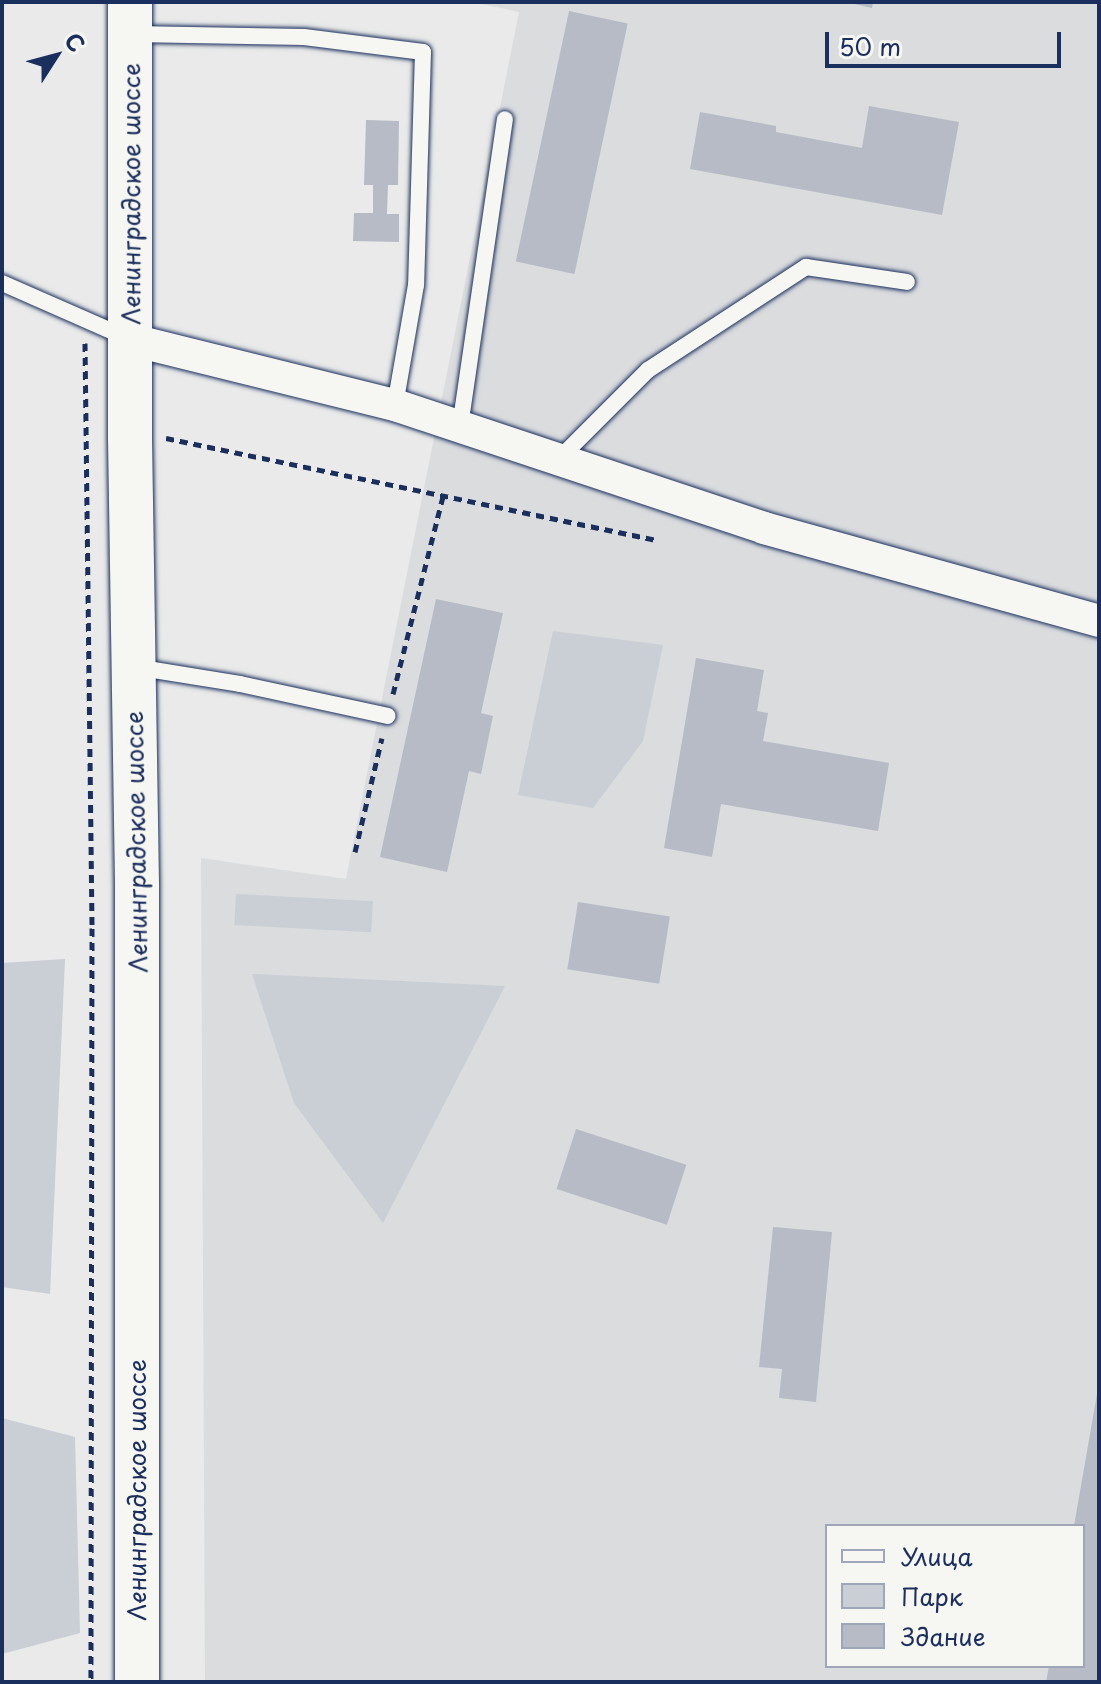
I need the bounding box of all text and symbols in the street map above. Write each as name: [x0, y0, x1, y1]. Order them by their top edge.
north arrow: [16, 16, 96, 96]
scale bar: [829, 16, 1065, 66]
text: С: [58, 25, 94, 58]
text: 50 m: [839, 28, 901, 64]
street label: Ленинградское шоссе: [117, 63, 145, 325]
street label: Ленинградское шоссе: [119, 711, 153, 973]
street label: Ленинградское шоссе: [123, 1359, 151, 1621]
legend: [825, 1524, 1085, 1668]
text: Улица: [901, 1538, 973, 1574]
text: Парк: [901, 1578, 963, 1614]
text: Здание: [901, 1618, 986, 1654]

